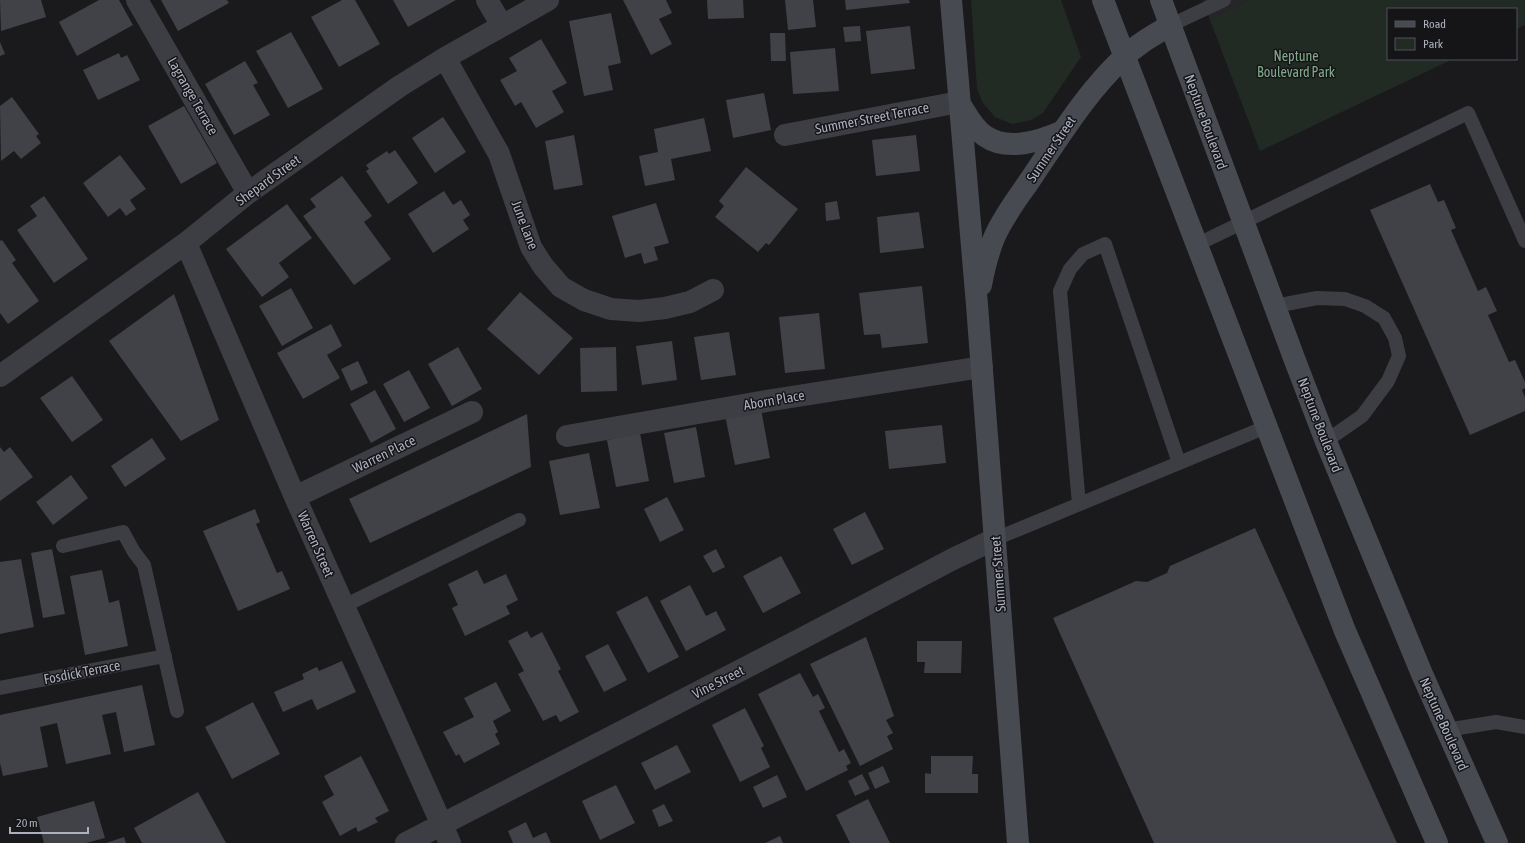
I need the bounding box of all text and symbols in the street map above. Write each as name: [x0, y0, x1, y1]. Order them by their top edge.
legend: [1387, 8, 1517, 60]
text: Road: [1423, 17, 1446, 31]
text: Park: [1423, 37, 1444, 51]
park label: Neptune Boulevard Park: [1257, 48, 1335, 80]
street label: Lagrange Terrace: [164, 54, 222, 138]
street label: Neptune Boulevard: [1181, 72, 1231, 172]
street label: Summer Street Terrace: [814, 99, 930, 137]
street label: Summer Street: [1023, 113, 1079, 185]
street label: Shepard Street: [233, 151, 303, 209]
street label: June Lane: [508, 198, 542, 252]
street label: Neptune Boulevard: [1295, 376, 1345, 474]
street label: Aborn Place: [742, 387, 806, 413]
street label: Warren Place: [350, 432, 418, 476]
street label: Warren Street: [294, 509, 338, 579]
street label: Summer Street: [987, 536, 1009, 612]
street label: Fosdick Terrace: [42, 657, 122, 687]
street label: Vine Street: [689, 662, 747, 702]
street label: Neptune Boulevard: [1416, 675, 1472, 773]
scale bar: [10, 809, 88, 835]
text: 20 m: [16, 816, 38, 830]

